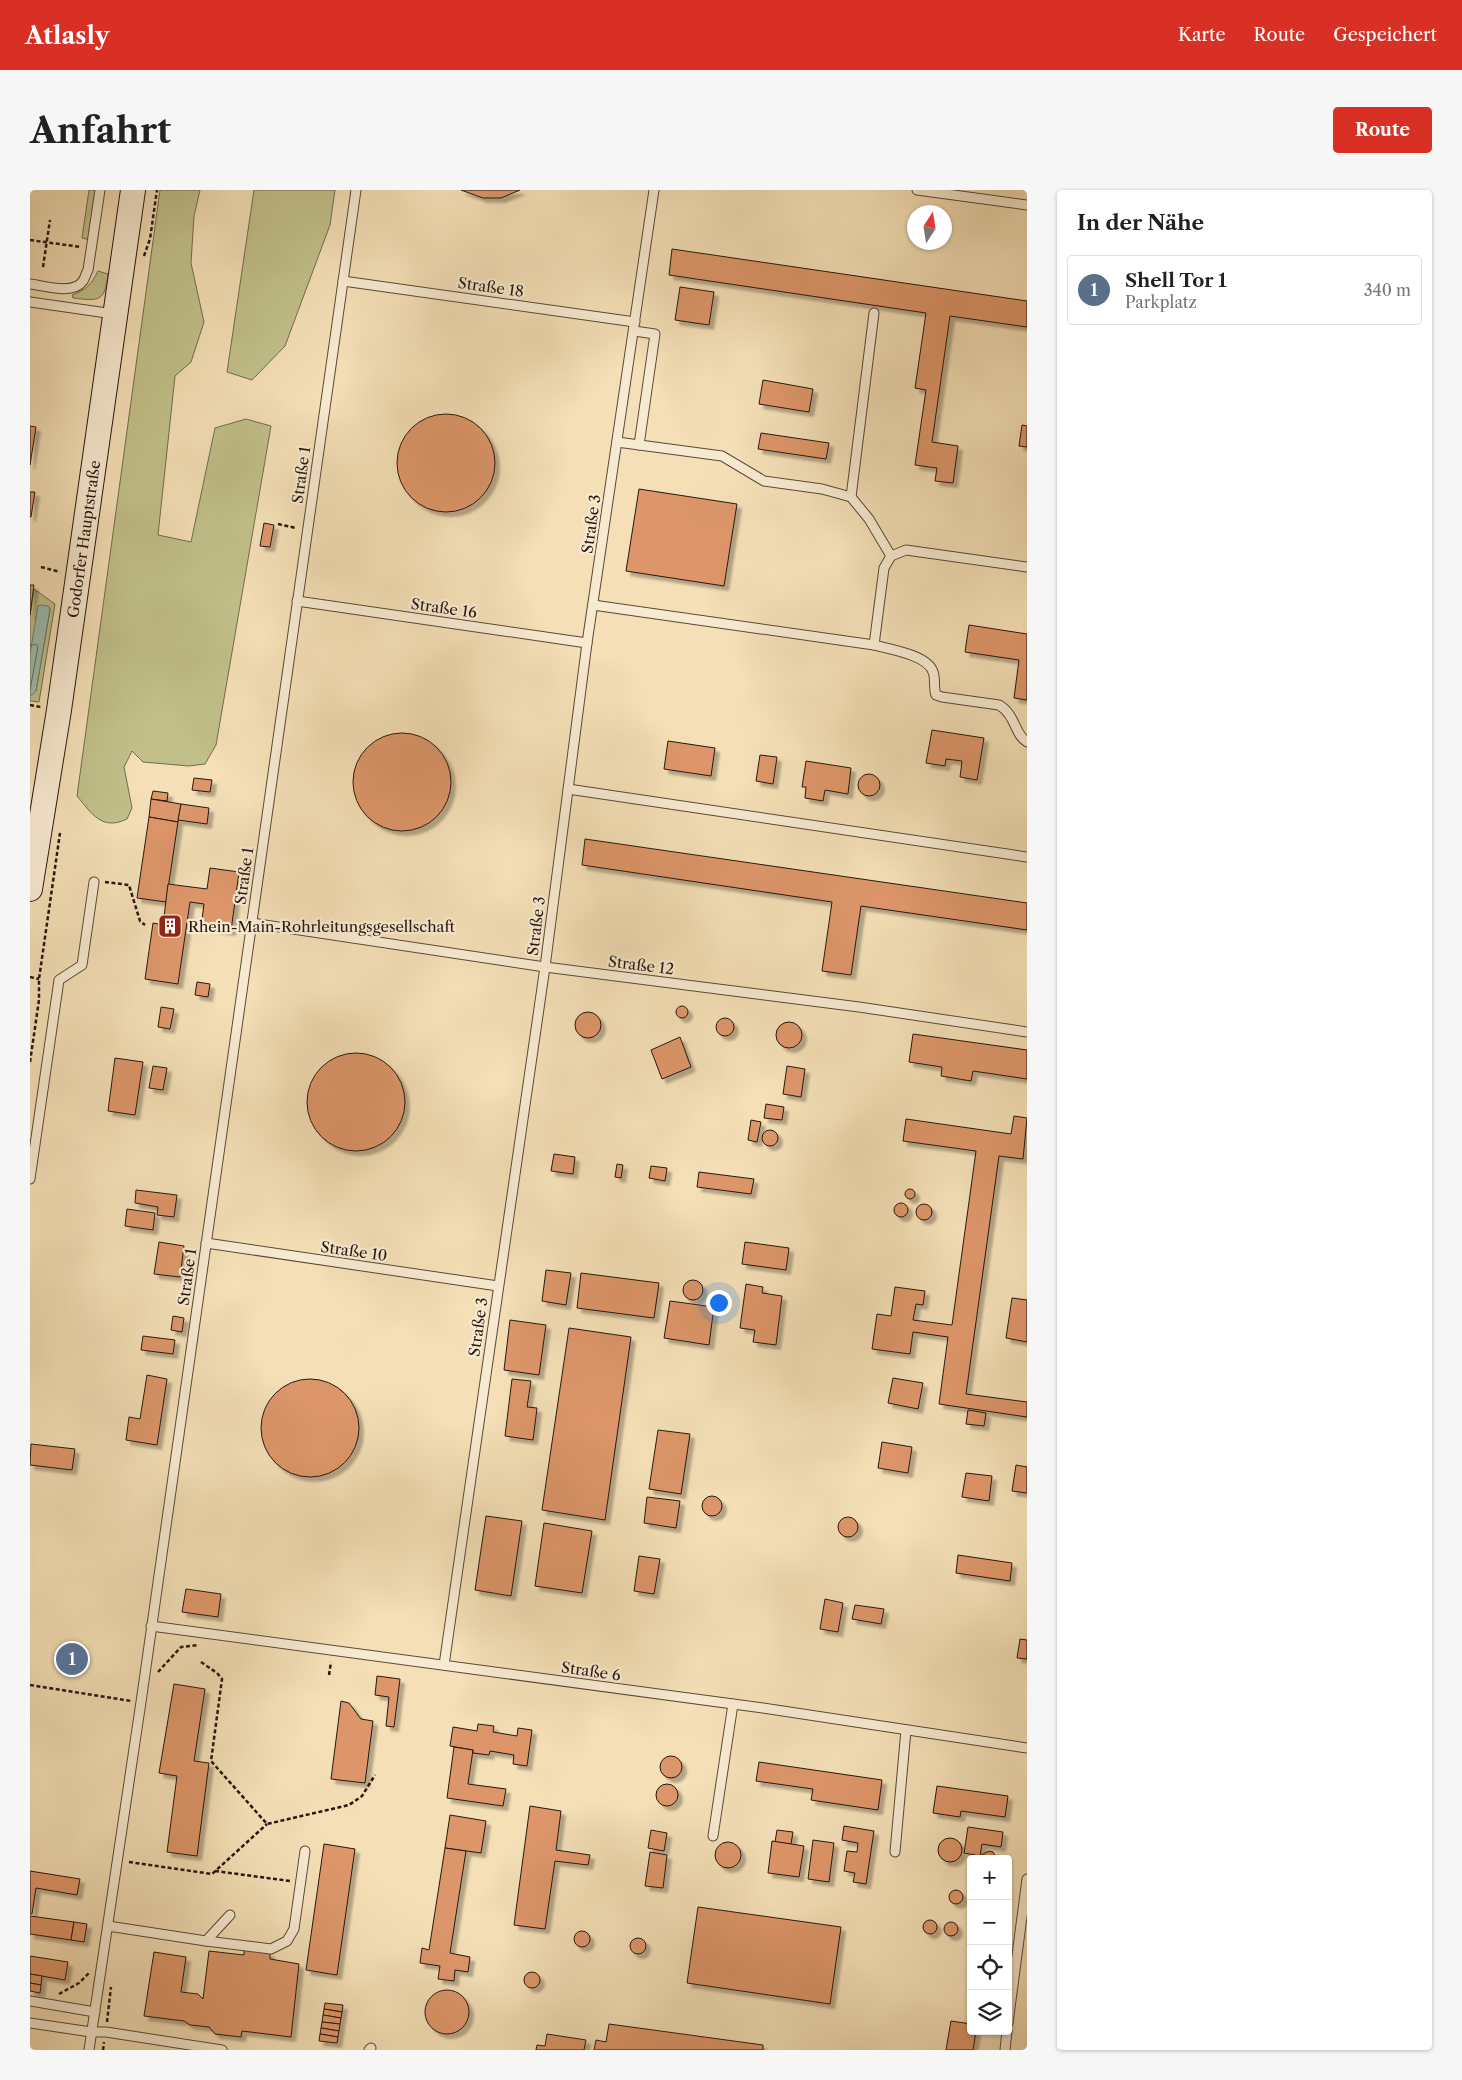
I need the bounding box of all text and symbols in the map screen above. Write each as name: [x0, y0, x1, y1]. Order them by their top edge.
text: Atlasly: [25, 21, 109, 50]
text: Karte: [1178, 24, 1226, 46]
text: Route: [1254, 24, 1305, 46]
text: Gespeichert: [1333, 24, 1437, 46]
button: Route: [1333, 107, 1432, 153]
text: Anfahrt: [30, 109, 171, 152]
north arrow: [907, 205, 952, 250]
text: In der Nähe: [1077, 210, 1204, 235]
text: Shell Tor 1: [1125, 269, 1227, 292]
street label: Straße 18: [457, 273, 525, 301]
text: 1: [1090, 280, 1098, 300]
text: 340 m: [1364, 280, 1411, 300]
text: Parkplatz: [1125, 292, 1197, 312]
street label: Straße 1: [288, 444, 315, 505]
street label: Godorfer Hauptstraße: [63, 459, 104, 619]
street label: Straße 3: [577, 493, 605, 555]
street label: Straße 16: [410, 594, 478, 622]
street label: Straße 1: [231, 845, 258, 906]
street label: Straße 3: [523, 895, 549, 957]
building icon: Rhein-Main-Rohrleitungsgesellschaft: [157, 913, 183, 939]
place label: Rhein-Main-Rohrleitungsgesellschaft: [188, 917, 455, 936]
street label: Straße 12: [607, 952, 675, 978]
street label: Straße 10: [319, 1237, 389, 1265]
street label: Straße 1: [174, 1246, 201, 1307]
your location: [706, 1290, 732, 1316]
street label: Straße 3: [464, 1296, 492, 1358]
pin: 1: [56, 1640, 88, 1678]
street label: Straße 6: [560, 1657, 622, 1685]
map controls: [967, 1855, 1012, 2035]
button: +: [967, 1855, 1012, 1900]
button: −: [967, 1900, 1012, 1945]
button: locate: [967, 1945, 1012, 1990]
button: layers: [967, 1990, 1012, 2035]

